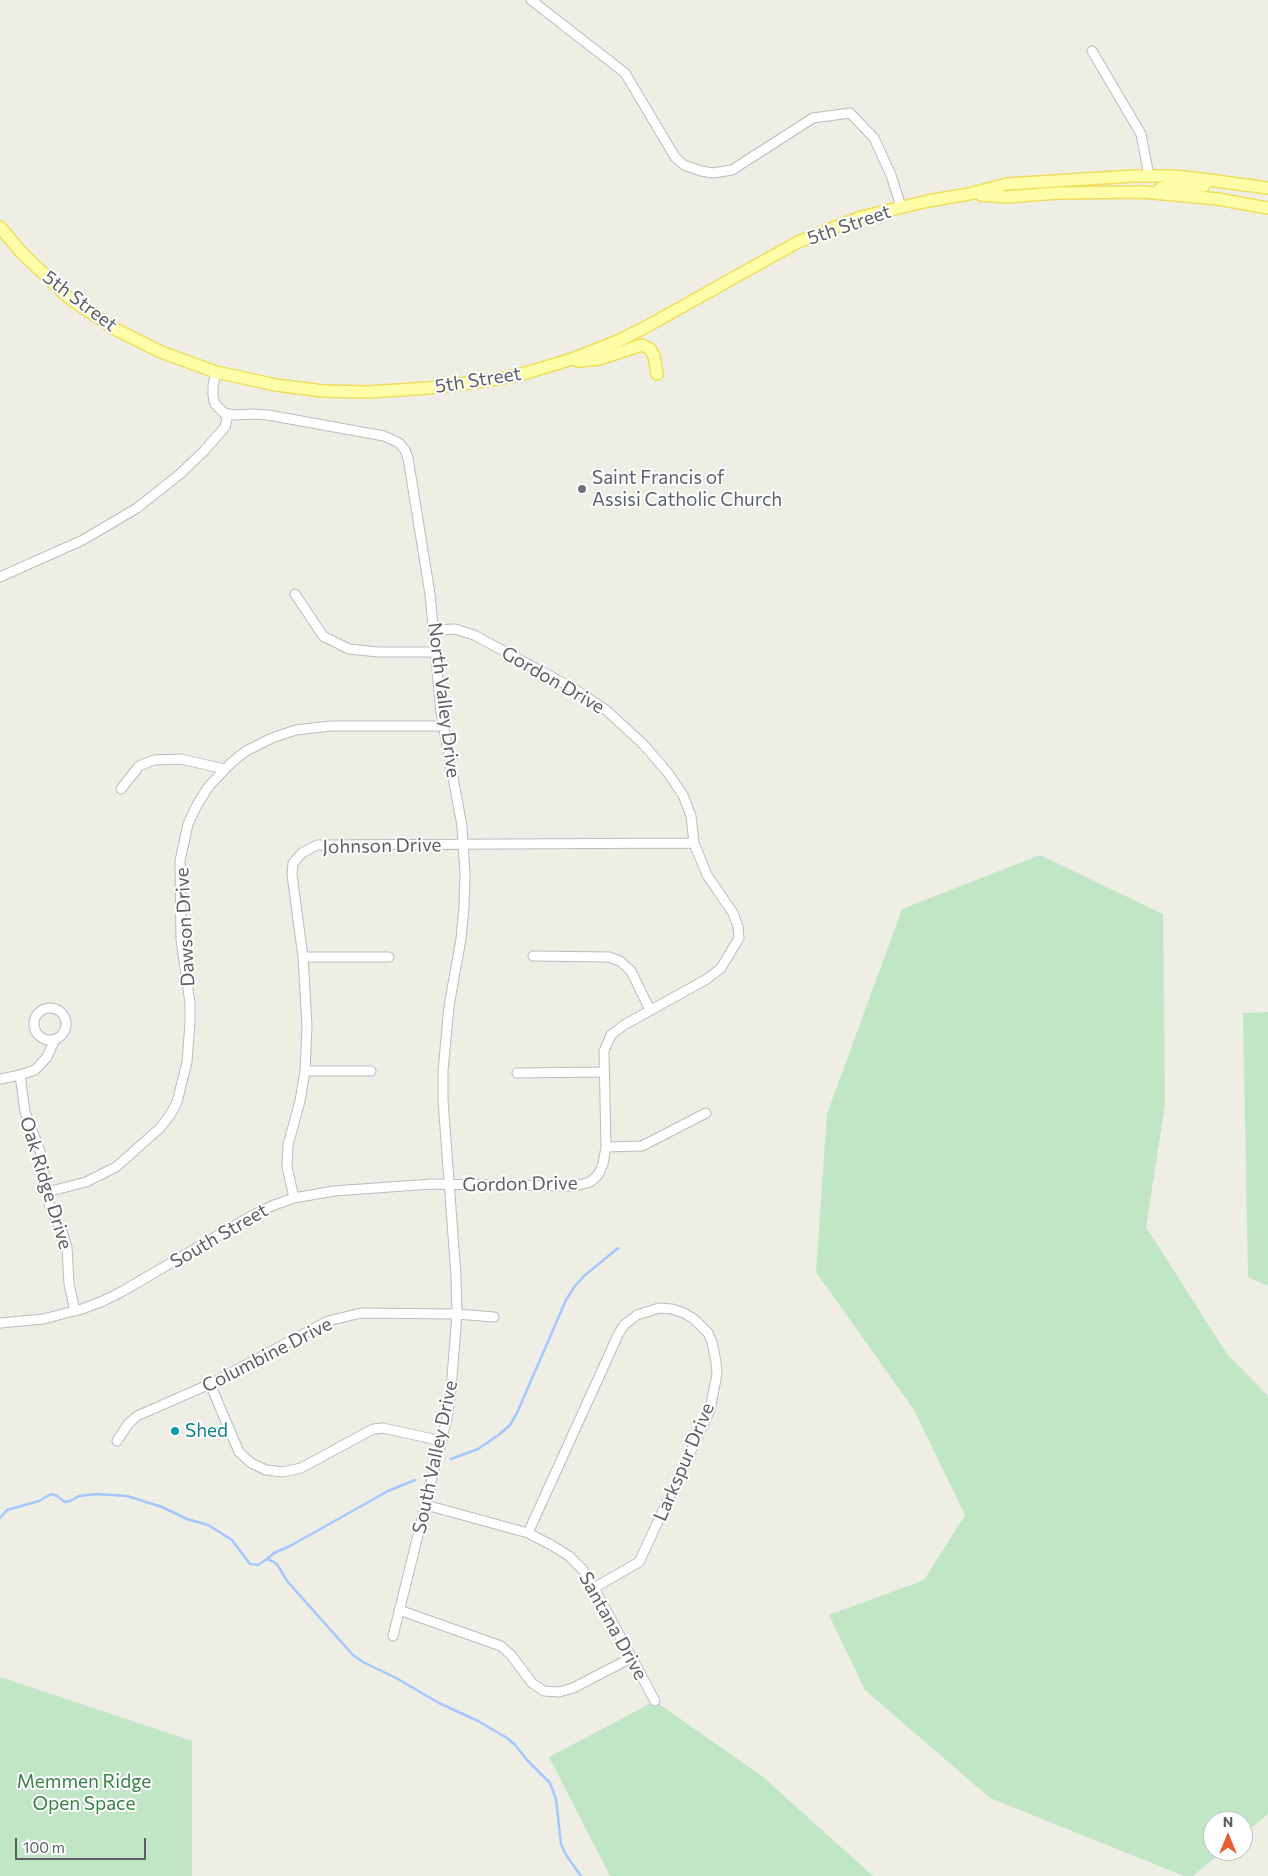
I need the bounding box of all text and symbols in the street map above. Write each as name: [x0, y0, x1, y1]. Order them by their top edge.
street label: 5th Street: [804, 200, 894, 250]
street label: 5th Street: [38, 266, 122, 336]
street label: 5th Street: [433, 362, 523, 398]
place label: Saint Francis of Assisi Catholic Church: [592, 467, 782, 511]
marker: Saint Francis of Assisi Catholic Church: [576, 483, 588, 495]
street label: North Valley Drive: [423, 621, 465, 779]
street label: Gordon Drive: [497, 641, 609, 719]
street label: Johnson Drive: [322, 834, 442, 858]
street label: Dawson Drive: [170, 867, 200, 987]
street label: Oak Ridge Drive: [15, 1114, 77, 1252]
street label: Gordon Drive: [462, 1172, 578, 1196]
street label: South Street: [166, 1199, 272, 1273]
street label: Columbine Drive: [198, 1312, 336, 1398]
street label: South Valley Drive: [408, 1378, 462, 1536]
street label: Larkspur Drive: [649, 1399, 719, 1525]
place label: Shed: [185, 1420, 228, 1442]
marker: Shed: [169, 1425, 181, 1437]
street label: Santana Drive: [574, 1568, 652, 1684]
park label: Memmen Ridge Open Space: [17, 1771, 151, 1815]
north arrow: [1203, 1811, 1253, 1861]
text: N: [1223, 1813, 1233, 1830]
scale bar: [18, 1828, 149, 1860]
text: 100 m: [23, 1838, 65, 1856]

